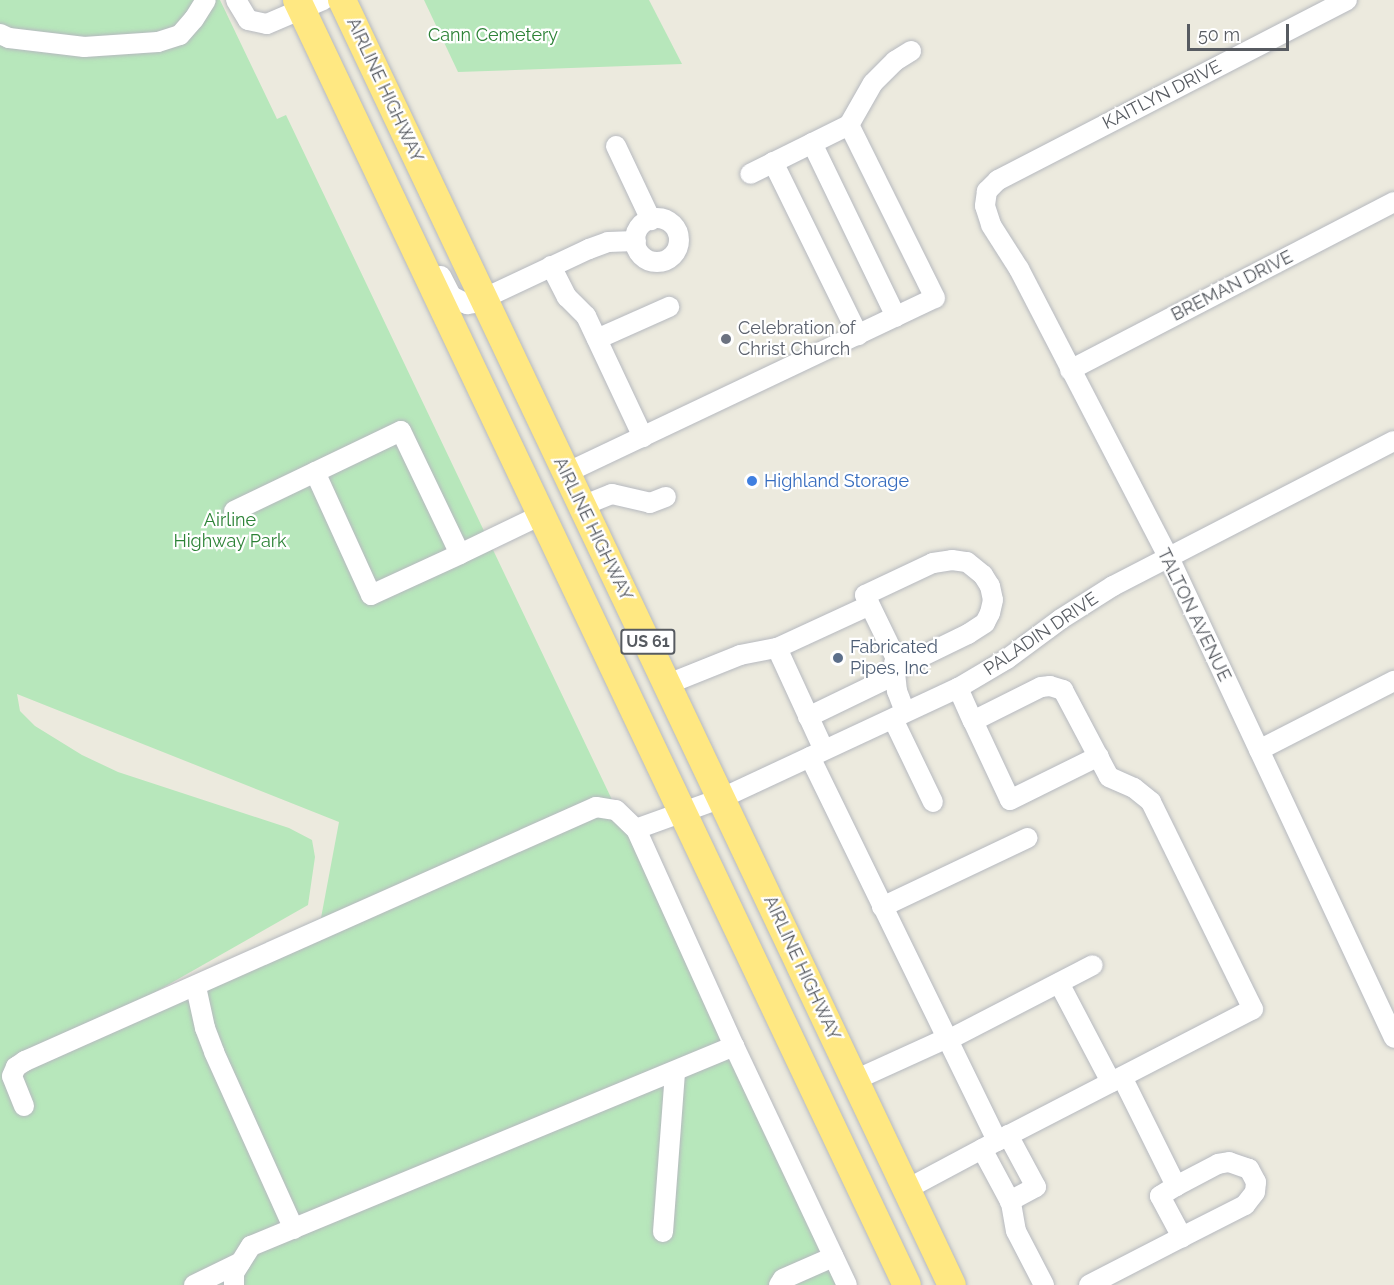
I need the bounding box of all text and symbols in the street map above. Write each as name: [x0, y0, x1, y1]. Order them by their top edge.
scale bar: [1190, 12, 1292, 50]
street label: AIRLINE HIGHWAY: [342, 14, 428, 166]
park label: Cann Cemetery: [428, 24, 558, 46]
text: 50 m: [1198, 24, 1240, 45]
street label: KAITLYN DRIVE: [1099, 56, 1225, 134]
street label: BREMAN DRIVE: [1168, 246, 1296, 326]
place label: Celebration of Christ Church: [738, 318, 856, 360]
marker: Celebration of Christ Church: [719, 332, 733, 346]
street label: AIRLINE HIGHWAY: [549, 454, 637, 604]
place label: Highland Storage: [764, 470, 909, 492]
marker: Highland Storage: [745, 474, 759, 488]
park label: Airline Highway Park: [173, 510, 287, 552]
street label: TALTON AVENUE: [1152, 545, 1236, 685]
street label: PALADIN DRIVE: [980, 588, 1102, 680]
road number: US 61: [620, 629, 676, 655]
place label: Fabricated Pipes, Inc: [850, 637, 938, 680]
marker: Fabricated Pipes, Inc: [831, 651, 845, 665]
street label: AIRLINE HIGHWAY: [759, 892, 845, 1044]

